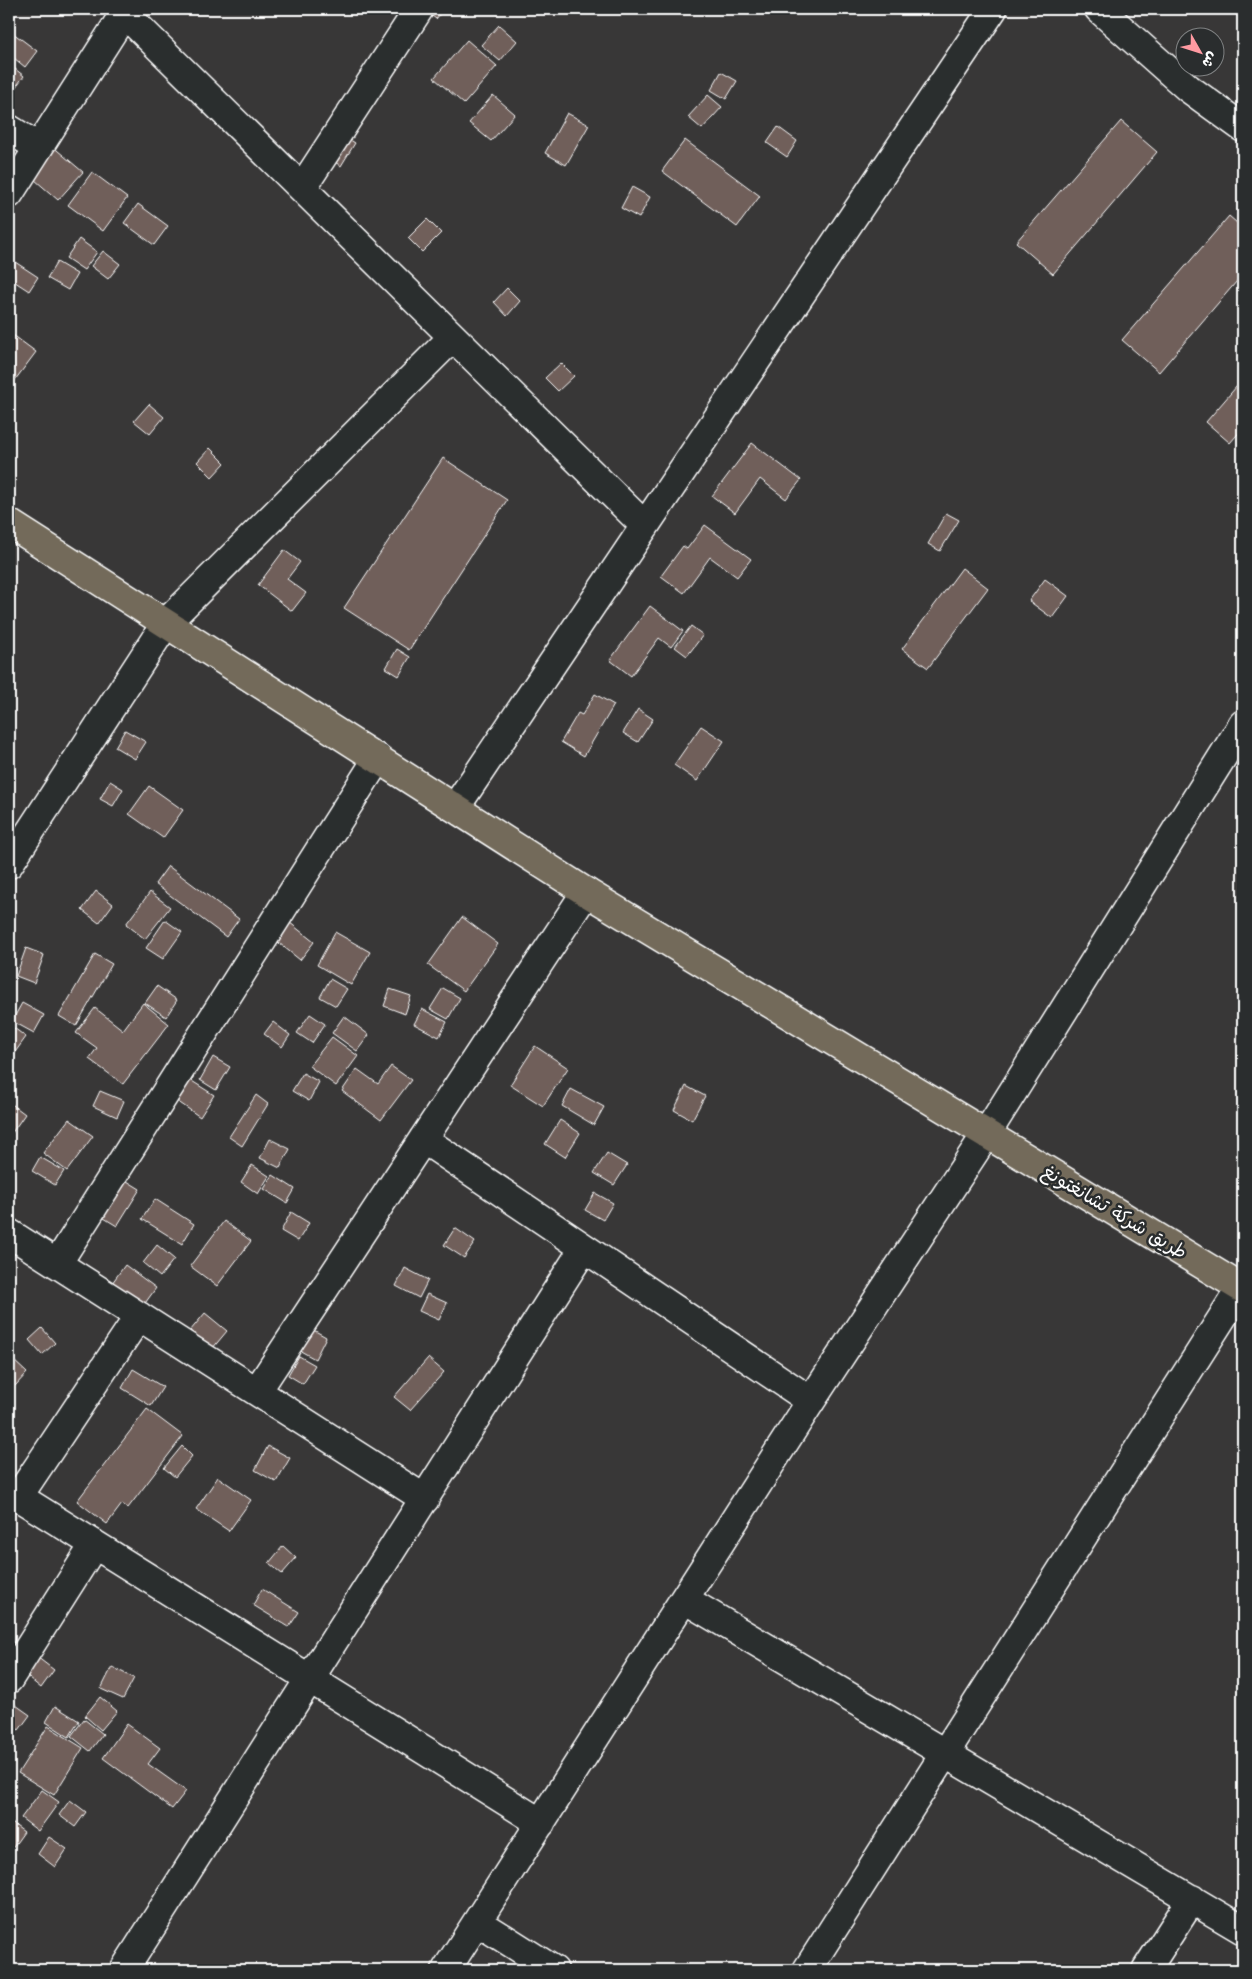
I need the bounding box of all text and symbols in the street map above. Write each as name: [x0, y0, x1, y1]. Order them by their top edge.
north arrow: [1174, 28, 1224, 78]
text: ش: [1198, 49, 1221, 71]
street label: طريق شركة تشانغتونغ: [1037, 1160, 1191, 1266]

